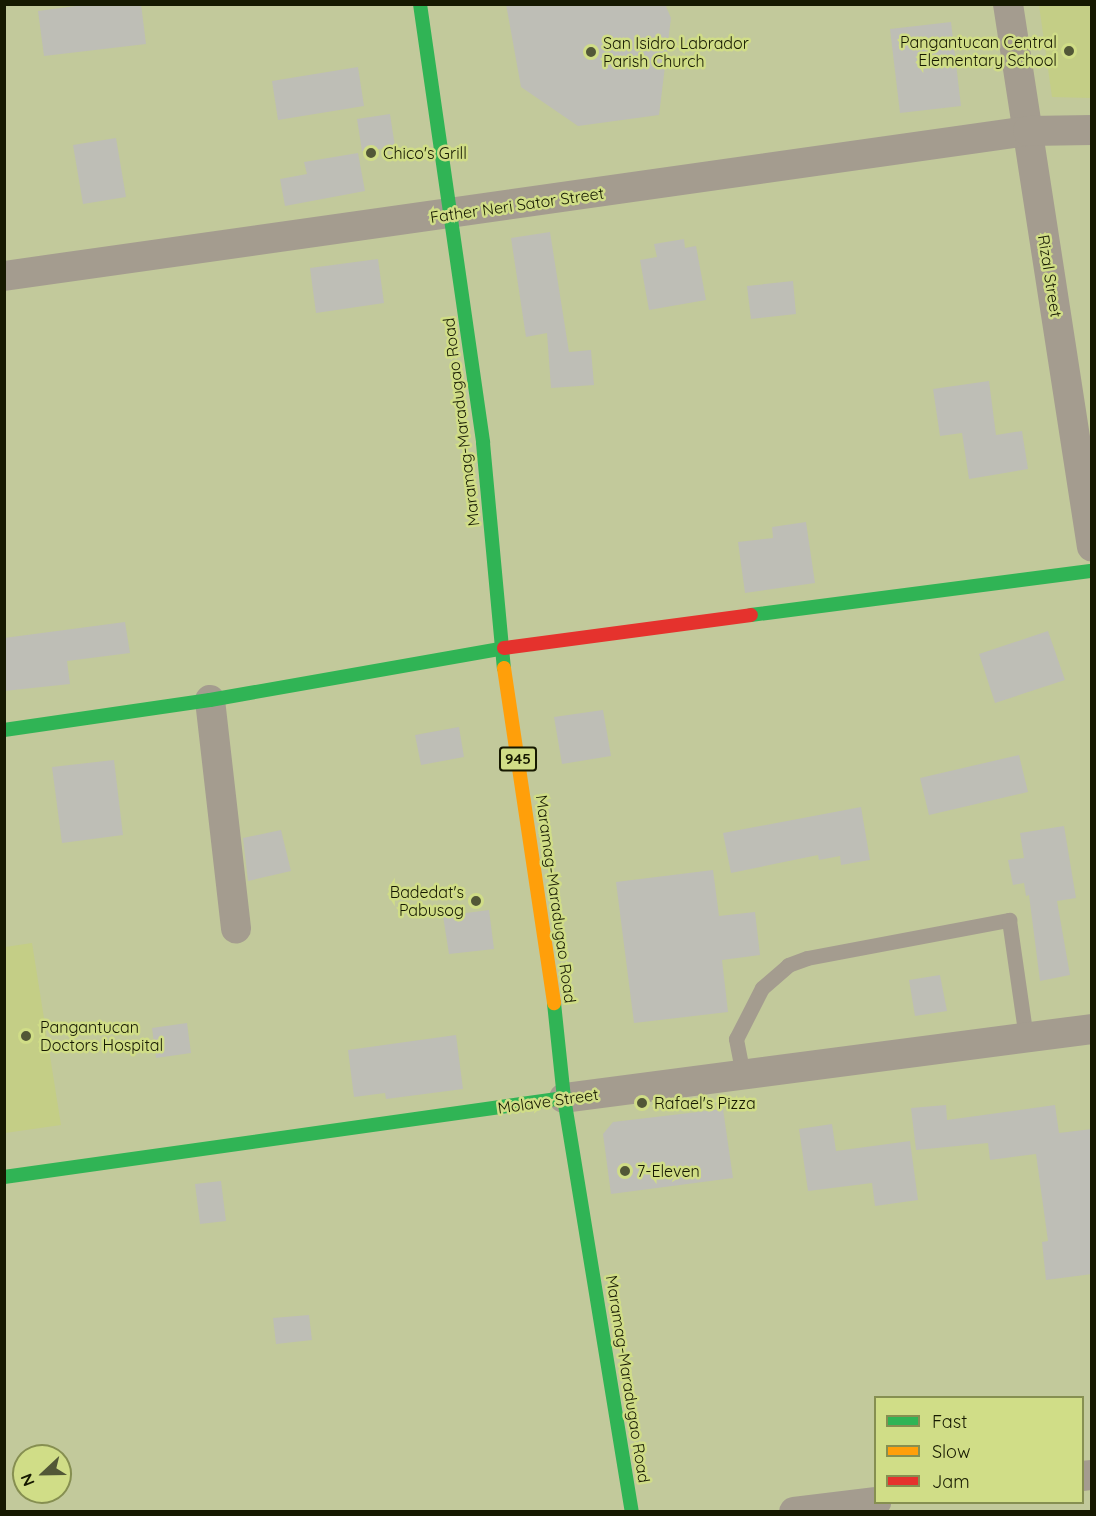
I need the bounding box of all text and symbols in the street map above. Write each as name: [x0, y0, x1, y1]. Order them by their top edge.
place label: Pangantucan Central Elementary School: [900, 32, 1057, 70]
place label: San Isidro Labrador Parish Church: [603, 33, 749, 71]
marker: Pangantucan Central Elementary School: [1062, 44, 1076, 58]
marker: San Isidro Labrador Parish Church: [584, 45, 598, 59]
place label: Chico's Grill: [383, 143, 467, 163]
marker: Chico's Grill: [364, 146, 378, 160]
street label: Father Neri Sator Street: [429, 183, 605, 227]
street label: Rizal Street: [1034, 233, 1066, 319]
street label: Maramag-Maradugao Road: [439, 317, 483, 527]
road number: 945: [498, 747, 538, 771]
street label: Maramag-Maradugao Road: [532, 794, 580, 1004]
place label: Badedat's Pabusog: [390, 882, 464, 920]
marker: Badedat's Pabusog: [469, 894, 483, 908]
place label: Pangantucan Doctors Hospital: [40, 1017, 163, 1055]
marker: Pangantucan Doctors Hospital: [17, 1027, 35, 1045]
street label: Molave Street: [496, 1084, 600, 1118]
place label: Rafael's Pizza: [654, 1093, 756, 1113]
marker: Rafael's Pizza: [635, 1096, 649, 1110]
place label: 7-Eleven: [637, 1161, 700, 1181]
marker: 7-Eleven: [618, 1164, 632, 1178]
street label: Maramag-Maradugao Road: [602, 1274, 654, 1484]
legend: [874, 1396, 1084, 1504]
text: Fast: [932, 1410, 967, 1433]
text: Slow: [932, 1440, 970, 1463]
north arrow: [12, 1444, 72, 1504]
text: Jam: [932, 1470, 970, 1493]
text: N: [16, 1471, 39, 1489]

